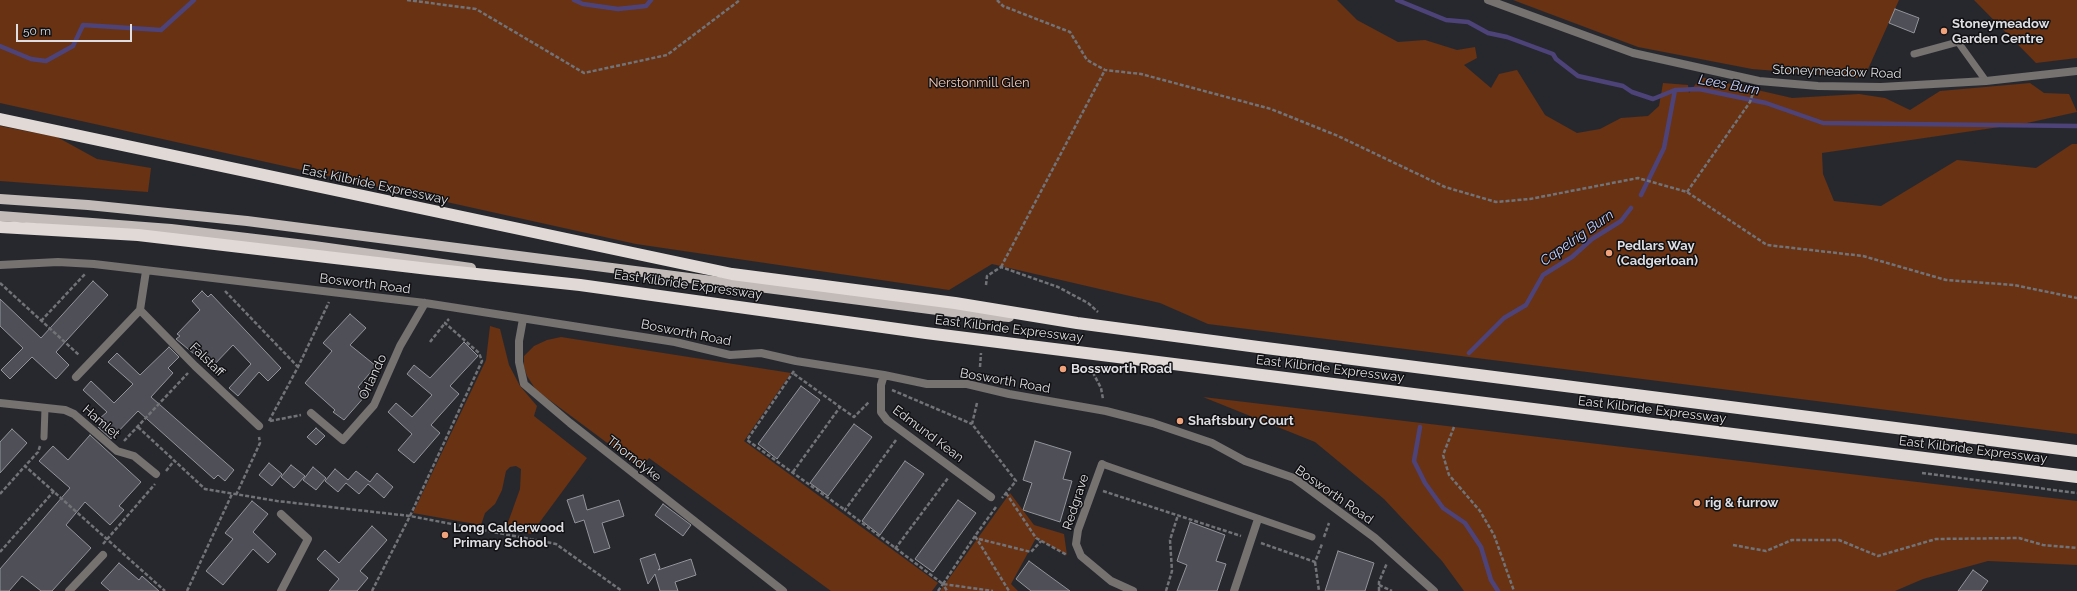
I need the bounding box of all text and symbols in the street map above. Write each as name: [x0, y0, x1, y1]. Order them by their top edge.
scale bar: [18, 16, 134, 42]
place label: Stoneymeadow Garden Centre: [1952, 16, 2049, 47]
text: 50 m: [23, 24, 51, 38]
marker: Stoneymeadow Garden Centre: [1939, 26, 1949, 36]
street label: Stoneymeadow Road: [1772, 62, 1902, 82]
water label: Lees Burn: [1697, 71, 1761, 99]
park label: Nerstonmill Glen: [928, 75, 1030, 91]
street label: East Kilbride Expressway: [300, 162, 450, 208]
water label: Capelrig Burn: [1537, 206, 1617, 270]
place label: Pedlars Way (Cadgerloan): [1617, 238, 1698, 269]
marker: Pedlars Way (Cadgerloan): [1604, 248, 1614, 258]
street label: East Kilbride Expressway: [613, 267, 763, 303]
street label: Bosworth Road: [319, 271, 411, 297]
street label: East Kilbride Expressway: [934, 312, 1084, 346]
street label: Bosworth Road: [640, 317, 732, 349]
street label: Falstaff: [186, 340, 228, 380]
street label: Orlando: [356, 352, 390, 402]
street label: East Kilbride Expressway: [1255, 352, 1405, 386]
place label: Bossworth Road: [1071, 361, 1172, 377]
marker: Bossworth Road: [1058, 364, 1068, 374]
street label: Bosworth Road: [959, 365, 1051, 397]
street label: East Kilbride Expressway: [1577, 393, 1727, 427]
street label: Hamlet: [79, 402, 123, 442]
street label: Edmund Kean: [889, 402, 967, 466]
place label: Shaftsbury Court: [1188, 413, 1294, 429]
marker: Shaftsbury Court: [1175, 416, 1185, 426]
street label: Thorndyke: [604, 433, 664, 485]
street label: East Kilbride Expressway: [1898, 433, 2048, 467]
street label: Bosworth Road: [1292, 462, 1376, 528]
street label: Redgrave: [1060, 472, 1092, 532]
place label: rig & furrow: [1705, 495, 1778, 511]
marker: rig & furrow: [1692, 498, 1702, 508]
place label: Long Calderwood Primary School: [453, 520, 564, 551]
marker: Long Calderwood Primary School: [440, 530, 450, 540]

